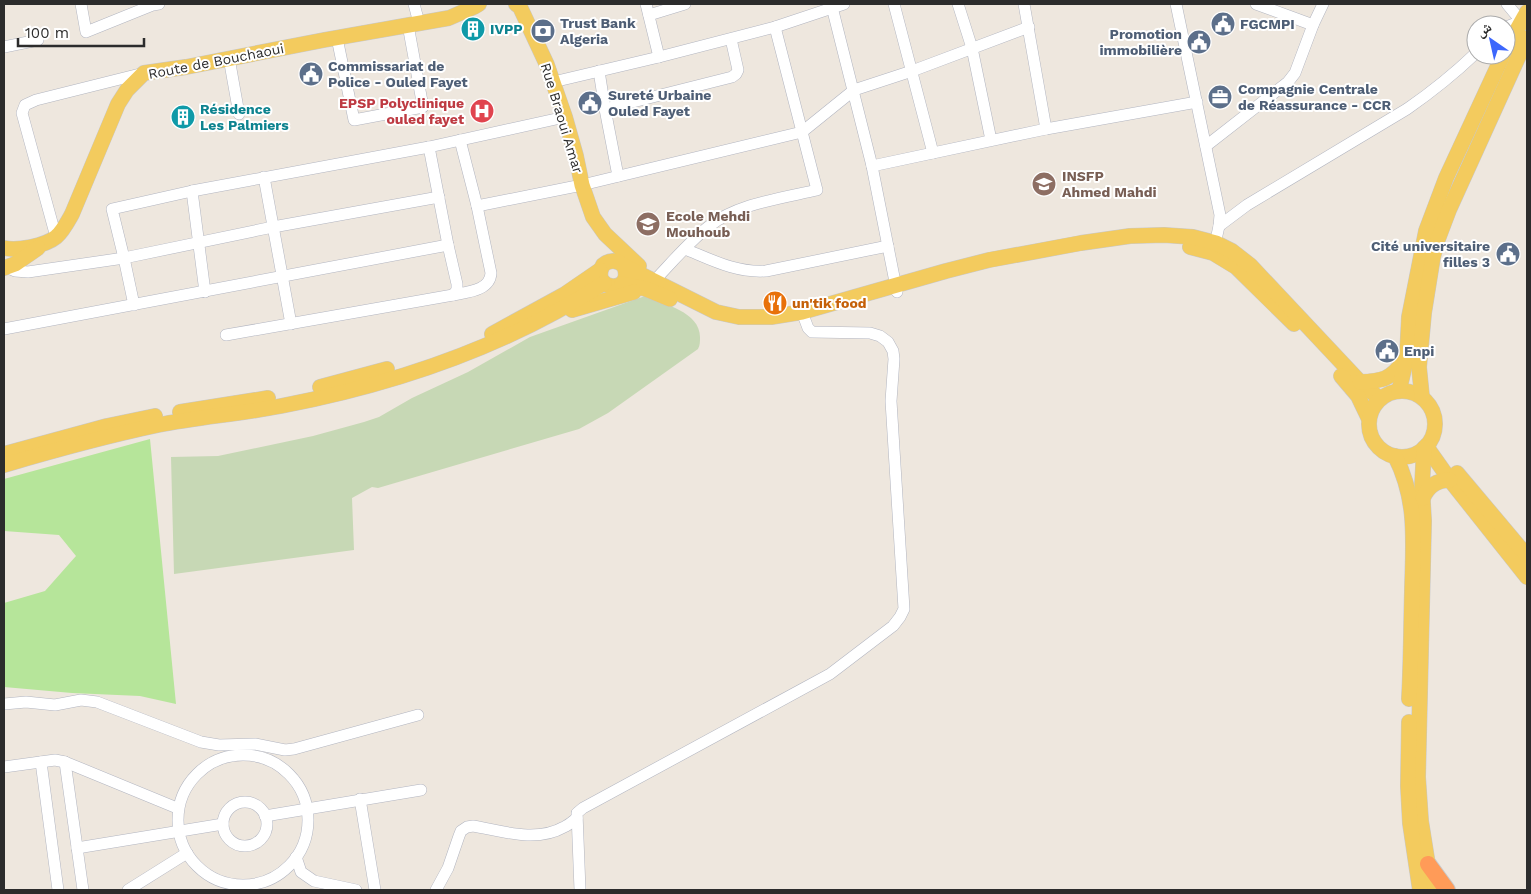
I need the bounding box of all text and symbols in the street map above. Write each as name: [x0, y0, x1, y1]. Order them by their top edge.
public building icon: FGCMPI: [1210, 11, 1236, 37]
scale bar: [18, 15, 144, 47]
place label: Trust Bank Algeria: [560, 15, 636, 47]
north arrow: [1466, 15, 1516, 65]
building icon: IVPP: [460, 16, 486, 42]
place label: FGCMPI: [1240, 16, 1295, 32]
bank icon: Trust Bank Algeria: [530, 18, 556, 44]
text: ش: [1473, 18, 1495, 41]
place label: IVPP: [490, 21, 523, 37]
text: 100 m: [25, 24, 69, 42]
place label: Promotion immobilière: [1100, 26, 1182, 58]
public building icon: Promotion immobilière: [1186, 29, 1212, 55]
street label: Route de Bouchaoui: [147, 40, 285, 82]
place label: Commissariat de Police - Ouled Fayet: [328, 58, 468, 90]
public building icon: Commissariat de Police - Ouled Fayet: [298, 61, 324, 87]
street label: Rue Braoui Amar: [538, 61, 586, 175]
place label: Compagnie Centrale de Réassurance - CCR: [1238, 81, 1391, 113]
office icon: Compagnie Centrale de Réassurance - CCR: [1207, 84, 1233, 110]
place label: Sureté Urbaine Ouled Fayet: [608, 87, 711, 119]
public building icon: Sureté Urbaine Ouled Fayet: [577, 90, 603, 116]
place label: EPSP Polyclinique ouled fayet: [339, 95, 464, 127]
hospital icon: EPSP Polyclinique ouled fayet: [469, 98, 495, 124]
place label: Résidence Les Palmiers: [200, 101, 289, 133]
building icon: Résidence Les Palmiers: [170, 104, 196, 130]
place label: INSFP Ahmed Mahdi: [1062, 168, 1157, 200]
school or university icon: INSFP Ahmed Mahdi: [1031, 171, 1057, 197]
place label: Ecole Mehdi Mouhoub: [666, 208, 750, 240]
school or university icon: Ecole Mehdi Mouhoub: [635, 211, 661, 237]
place label: Cité universitaire filles 3: [1371, 238, 1490, 270]
public building icon: Cité universitaire filles 3: [1495, 241, 1521, 267]
restaurant icon: un'tik food: [762, 290, 788, 316]
place label: un'tik food: [792, 295, 867, 311]
public building icon: Enpi: [1374, 338, 1400, 364]
place label: Enpi: [1404, 343, 1434, 359]

